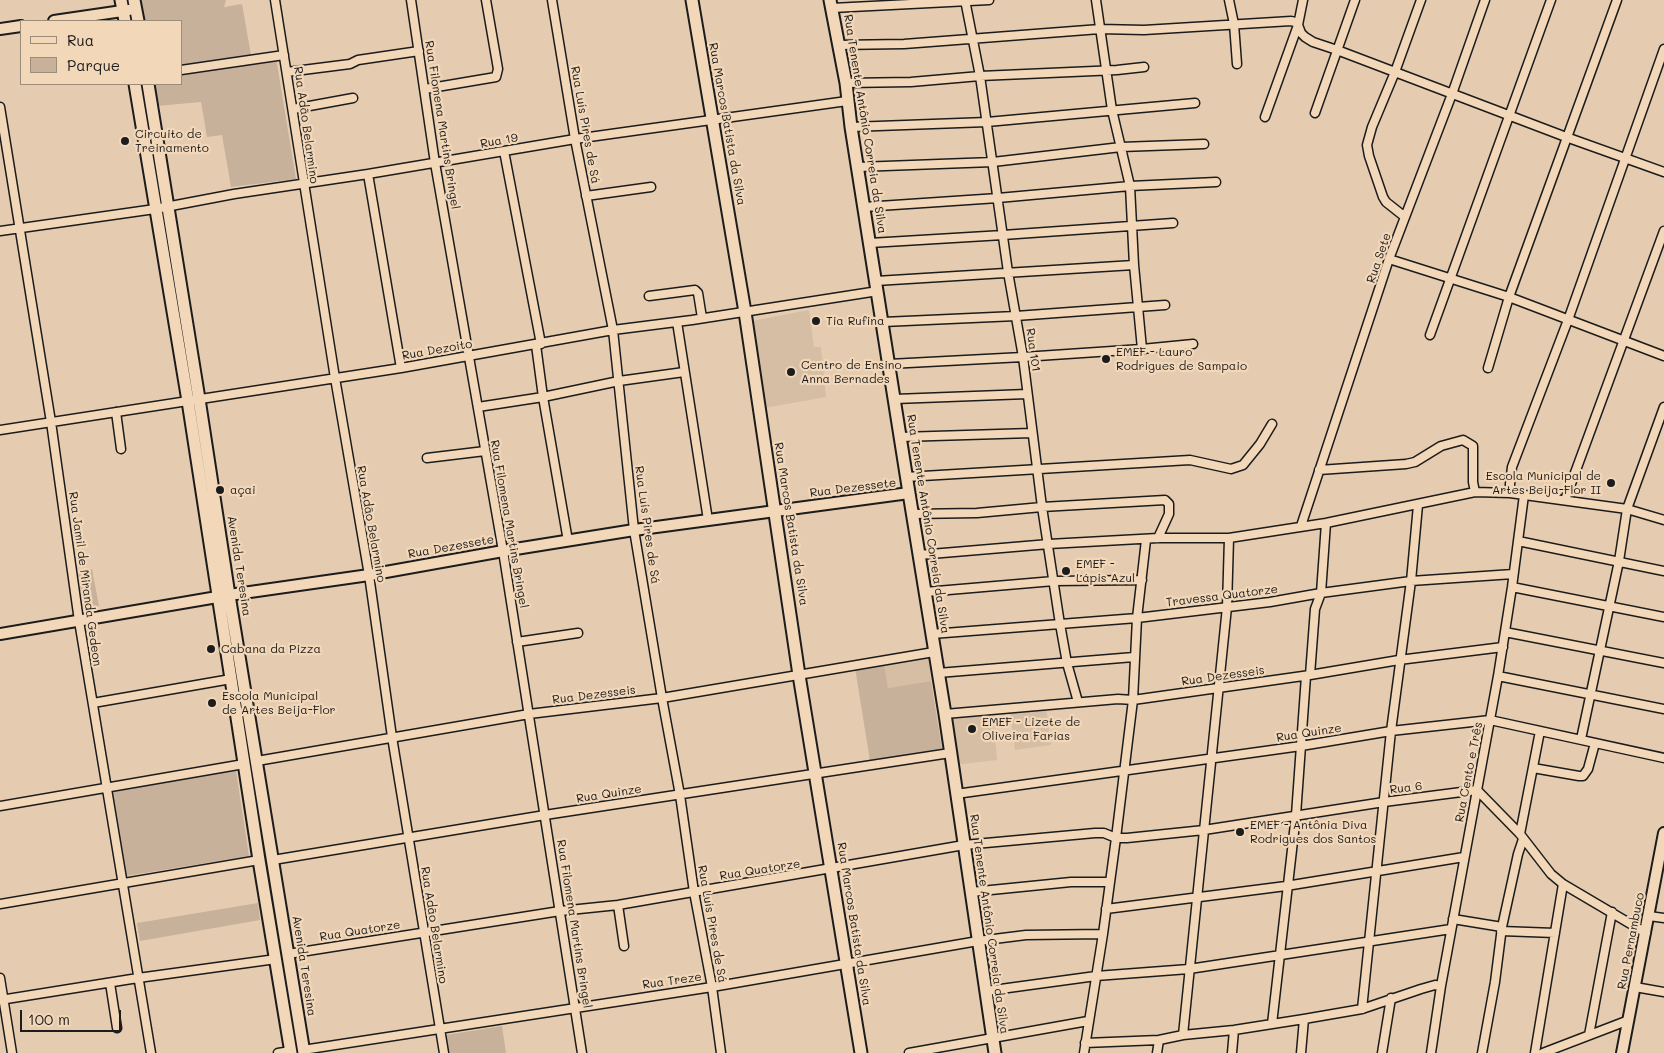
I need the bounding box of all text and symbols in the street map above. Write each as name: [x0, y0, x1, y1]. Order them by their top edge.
street label: Rua Tenente Antônio Correia da Silva: [841, 13, 889, 235]
legend: [20, 20, 182, 85]
text: Rua: [67, 30, 94, 50]
street label: Rua Filomena Martins Bringel: [422, 40, 462, 210]
street label: Rua Marcos Batista da Silva: [706, 42, 748, 206]
text: Parque: [67, 55, 120, 75]
street label: Rua Adão Belarmino: [291, 65, 321, 185]
street label: Rua Luís Pires de Sá: [568, 65, 602, 185]
place label: Circuito de Treinamento: [135, 127, 209, 155]
street label: Rua 19: [479, 131, 519, 151]
marker: Circuito de Treinamento: [119, 135, 131, 147]
street label: Rua Sete: [1364, 231, 1394, 285]
place label: Tia Rufina: [826, 314, 884, 328]
marker: Tia Rufina: [810, 315, 822, 327]
street label: Rua 101: [1023, 327, 1043, 373]
street label: Rua Dezoito: [401, 337, 473, 363]
place label: EMEF - Lauro Rodrigues de Sampaio: [1116, 345, 1247, 373]
marker: EMEF - Lauro Rodrigues de Sampaio: [1100, 353, 1112, 365]
place label: Centro de Ensino Anna Bernades: [801, 358, 902, 386]
marker: Centro de Ensino Anna Bernades: [785, 366, 797, 378]
street label: Rua Tenente Antônio Correia da Silva: [904, 413, 952, 635]
street label: Rua Filomena Martins Bringel: [487, 439, 531, 609]
street label: Rua Marcos Batista da Silva: [771, 441, 811, 607]
street label: Rua Adão Belarmino: [354, 464, 388, 584]
street label: Rua Luís Pires de Sá: [632, 465, 662, 585]
place label: Escola Municipal de Artes Beija-Flor II: [1486, 469, 1601, 497]
street label: Rua Dezessete: [809, 476, 897, 500]
marker: Escola Municipal de Artes Beija-Flor II: [1605, 477, 1617, 489]
place label: açai: [230, 483, 256, 497]
marker: açai: [214, 484, 226, 496]
street label: Rua Jamil de Miranda Gedeon: [66, 491, 104, 667]
street label: Avenida Teresina: [224, 515, 254, 617]
street label: Rua Dezessete: [407, 532, 495, 562]
place label: EMEF - Lápis Azul: [1076, 557, 1135, 585]
marker: EMEF - Lápis Azul: [1060, 565, 1072, 577]
street label: Travessa Quatorze: [1165, 582, 1279, 610]
place label: Cabana da Pizza: [221, 642, 321, 656]
marker: Cabana da Pizza: [205, 643, 217, 655]
street label: Rua Dezesseis: [1180, 663, 1266, 689]
street label: Rua Dezesseis: [551, 683, 637, 707]
place label: Escola Municipal de Artes Beija-Flor: [222, 689, 336, 717]
marker: Escola Municipal de Artes Beija-Flor: [206, 697, 218, 709]
place label: EMEF - Lizete de Oliveira Farias: [982, 715, 1080, 743]
street label: Rua Quinze: [1275, 721, 1343, 745]
street label: Rua Cento e Três: [1452, 721, 1486, 823]
marker: EMEF - Lizete de Oliveira Farias: [966, 723, 978, 735]
street label: Rua 6: [1389, 779, 1423, 797]
street label: Rua Quinze: [575, 782, 643, 806]
street label: Rua Tenente Antônio Correia da Silva: [966, 813, 1012, 1035]
place label: EMEF - Antônia Diva Rodrigues dos Santos: [1250, 818, 1376, 846]
marker: EMEF - Antônia Diva Rodrigues dos Santos: [1234, 826, 1246, 838]
street label: Rua Filomena Martins Bringel: [554, 839, 594, 1009]
street label: Rua Marcos Batista da Silva: [834, 841, 874, 1007]
street label: Rua Quatorze: [719, 857, 801, 883]
street label: Rua Luís Pires de Sá: [695, 864, 729, 984]
street label: Rua Adão Belarmino: [418, 865, 450, 985]
street label: Rua Pernambuco: [1615, 891, 1647, 991]
street label: Avenida Teresina: [289, 915, 319, 1017]
street label: Rua Quatorze: [319, 918, 401, 944]
street label: Rua Treze: [641, 970, 703, 992]
scale bar: [22, 1000, 124, 1032]
text: 100 m: [28, 1009, 70, 1029]

